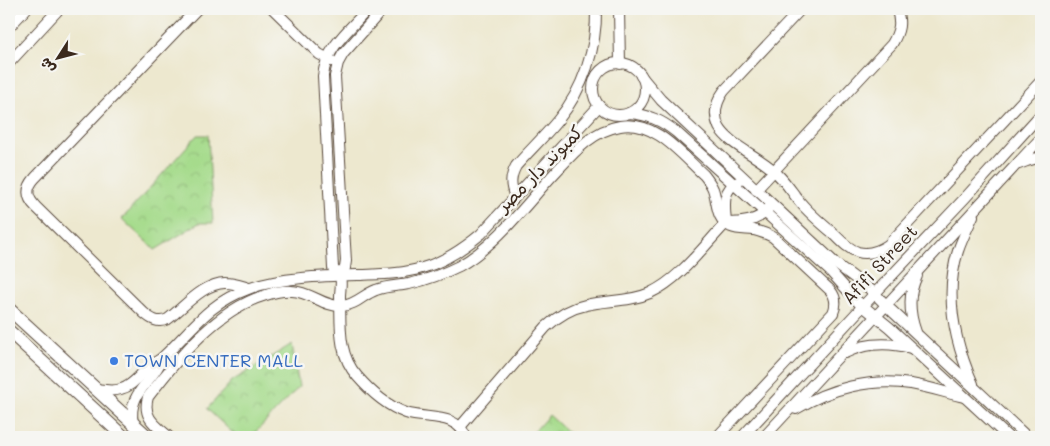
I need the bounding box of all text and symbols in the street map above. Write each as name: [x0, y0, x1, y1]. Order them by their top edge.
north arrow: [32, 32, 82, 82]
text: ش: [35, 54, 59, 78]
street label: كمبوند دار مصر: [489, 120, 588, 218]
street label: Afifi Street: [836, 219, 922, 309]
place label: TOWN CENTER MALL: [124, 348, 303, 372]
marker: TOWN CENTER MALL: [108, 355, 120, 367]

